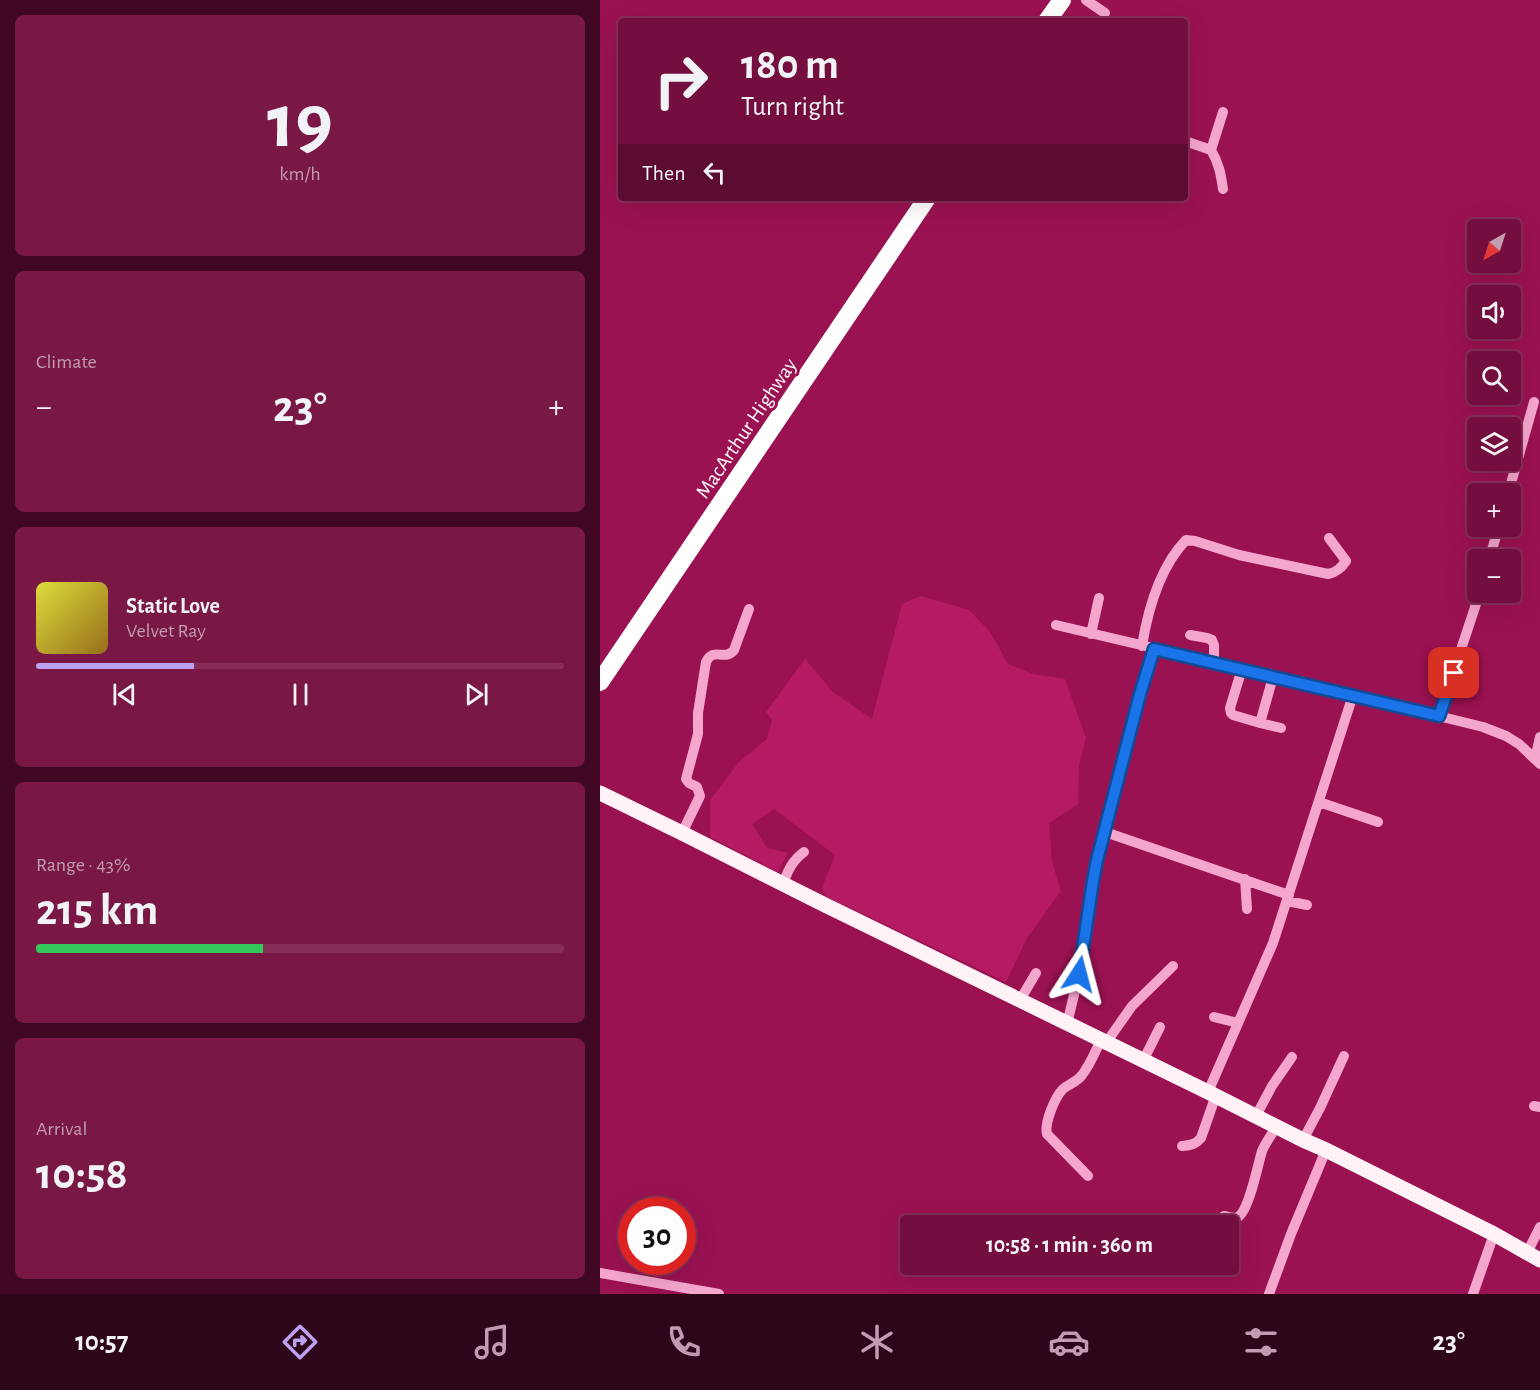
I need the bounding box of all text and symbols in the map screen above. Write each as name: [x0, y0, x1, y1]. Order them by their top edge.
icon: right: [642, 42, 720, 120]
text: 180 m: [741, 44, 839, 86]
text: 19: [267, 84, 333, 162]
text: Turn right: [741, 93, 844, 120]
icon: left: [698, 156, 731, 189]
text: Then: [642, 162, 686, 184]
text: km/h: [279, 164, 321, 184]
north arrow: [1467, 219, 1521, 273]
map controls: [1467, 219, 1521, 603]
button: sound: [1467, 285, 1521, 339]
button: search: [1467, 351, 1521, 405]
text: Climate: [36, 352, 97, 372]
street label: MacArthur Highway: [692, 355, 801, 502]
text: 23°: [273, 385, 327, 430]
text: −: [36, 391, 52, 424]
text: +: [548, 391, 564, 424]
button: layers: [1467, 417, 1521, 471]
button: +: [1467, 483, 1521, 537]
button: −: [1467, 549, 1521, 603]
text: Static Love: [126, 595, 220, 617]
text: Velvet Ray: [126, 621, 206, 641]
pin: [1428, 647, 1479, 698]
icon: arrive: [1437, 656, 1470, 689]
icon: previous: [108, 678, 141, 711]
icon: pause: [284, 678, 317, 711]
icon: next: [460, 678, 493, 711]
text: Range · 43%: [36, 855, 131, 875]
text: 215 km: [36, 888, 158, 933]
position arrow: [1047, 942, 1111, 1006]
text: Arrival: [36, 1119, 87, 1139]
text: 10:58: [36, 1152, 128, 1197]
speed limit sign: 30: [618, 1197, 696, 1275]
text: 10:58 · 1 min · 360 m: [986, 1234, 1153, 1256]
icon: directions: [279, 1321, 321, 1363]
icon: music: [471, 1321, 513, 1363]
icon: phone: [663, 1321, 705, 1363]
icon: climate: [856, 1321, 898, 1363]
icon: car: [1048, 1321, 1090, 1363]
icon: filters: [1240, 1321, 1282, 1363]
text: 10:57: [75, 1328, 128, 1355]
text: 23°: [1433, 1328, 1465, 1355]

